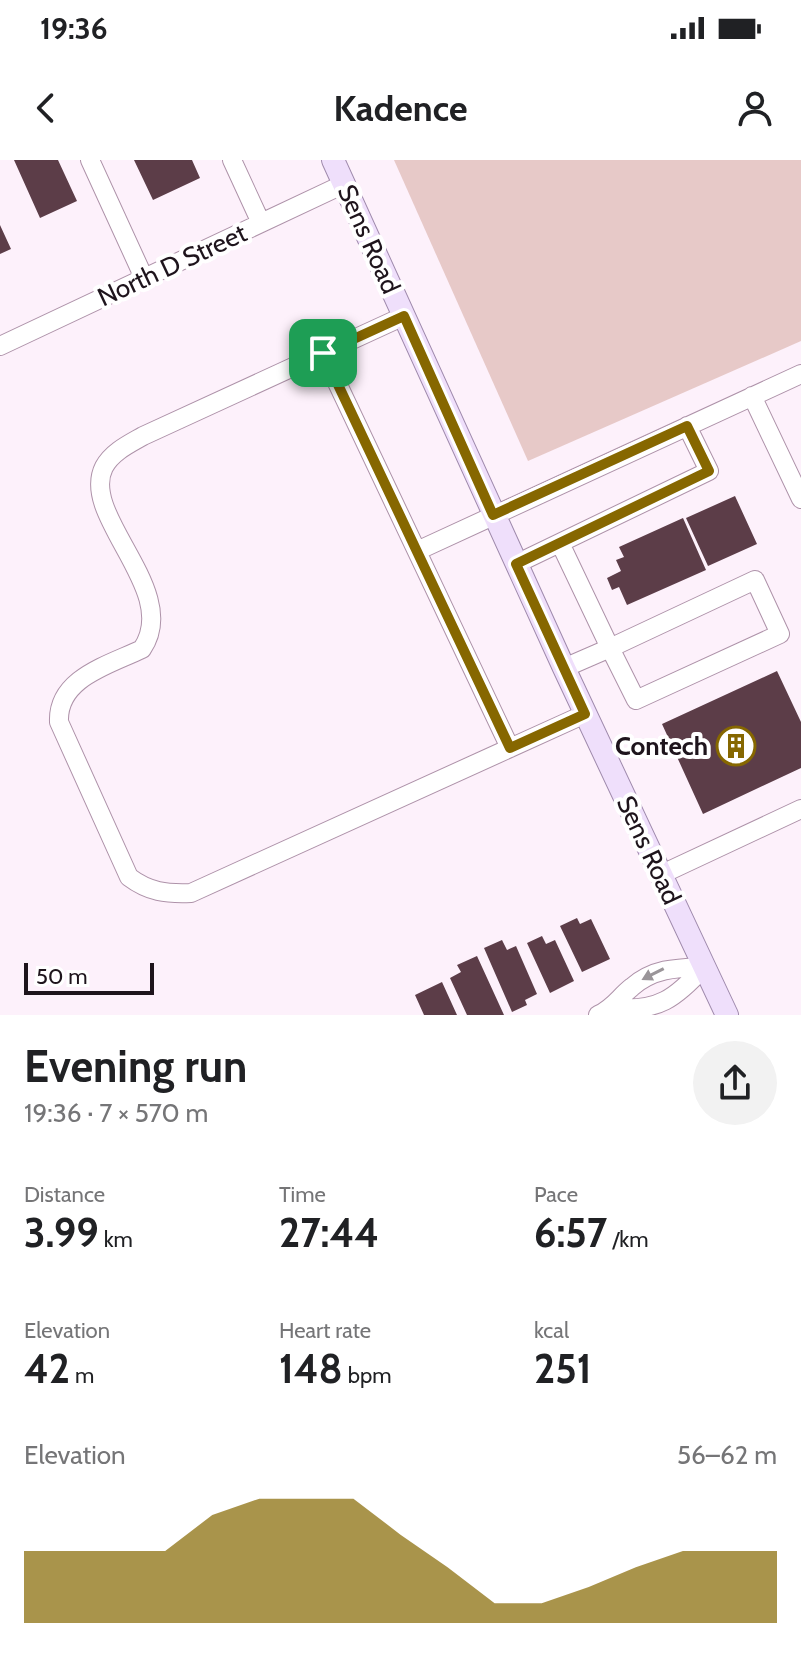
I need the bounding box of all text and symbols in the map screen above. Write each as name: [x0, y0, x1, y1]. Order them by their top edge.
text: 19:36: [40, 10, 108, 47]
icon: back: [24, 86, 68, 130]
text: Kadence: [333, 86, 468, 130]
icon: person: [733, 86, 777, 130]
street label: Sens Road: [331, 179, 407, 299]
street label: North D Street: [92, 216, 252, 313]
pin: [289, 319, 357, 387]
icon: arrive: [301, 331, 345, 375]
building icon: Contech: [715, 725, 757, 767]
place label: Contech: [615, 730, 708, 762]
street label: Sens Road: [610, 791, 688, 909]
scale bar: [24, 959, 154, 995]
text: 50 m: [36, 963, 88, 990]
one-way arrow: [642, 968, 665, 981]
text: Evening run: [24, 1040, 247, 1093]
button: share: [693, 1041, 777, 1125]
text: 19:36 · 7 × 570 m: [24, 1097, 208, 1129]
text: Distance: [24, 1181, 105, 1208]
text: Time: [279, 1181, 326, 1208]
text: Pace: [534, 1181, 578, 1208]
text: 3.99: [24, 1208, 99, 1257]
text: 27:44: [279, 1208, 379, 1257]
text: 6:57: [534, 1208, 607, 1257]
text: km: [99, 1226, 133, 1253]
text: /km: [607, 1226, 648, 1253]
text: Elevation: [24, 1317, 110, 1344]
text: Heart rate: [279, 1317, 371, 1344]
text: kcal: [534, 1317, 569, 1344]
text: 42: [24, 1344, 70, 1393]
text: 148: [279, 1344, 343, 1393]
text: 251: [534, 1344, 591, 1393]
text: m: [70, 1362, 94, 1389]
text: bpm: [343, 1362, 391, 1389]
text: Elevation: [24, 1439, 126, 1471]
text: 56–62 m: [677, 1439, 777, 1471]

